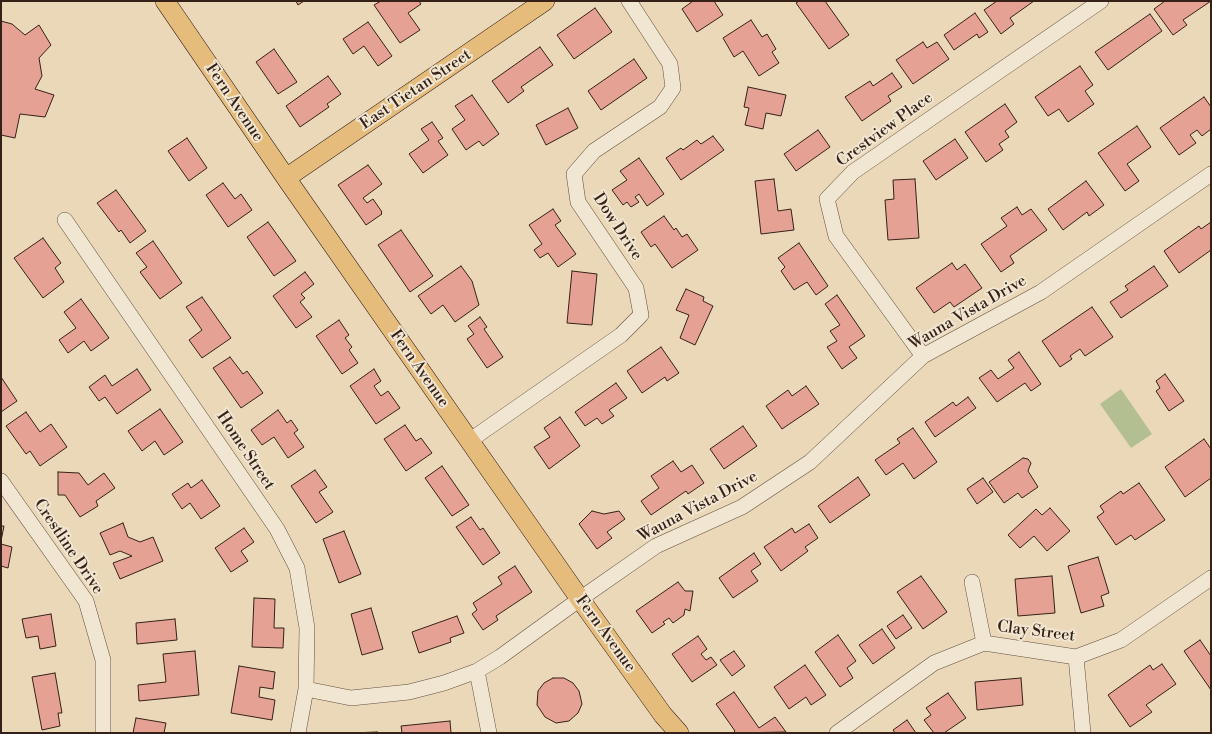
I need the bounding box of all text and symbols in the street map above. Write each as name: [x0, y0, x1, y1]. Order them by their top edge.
street label: East Tietan Street: [357, 46, 475, 134]
street label: Fern Avenue: [201, 60, 267, 146]
street label: Crestview Place: [833, 89, 937, 171]
street label: Dow Drive: [588, 190, 646, 264]
street label: Wauna Vista Drive: [906, 272, 1030, 354]
street label: Fern Avenue: [385, 327, 453, 411]
street label: Home Street: [212, 408, 278, 494]
street label: Wauna Vista Drive: [635, 467, 761, 547]
street label: Crestline Drive: [29, 496, 107, 598]
street label: Fern Avenue: [571, 592, 639, 676]
street label: Clay Street: [996, 618, 1076, 646]

